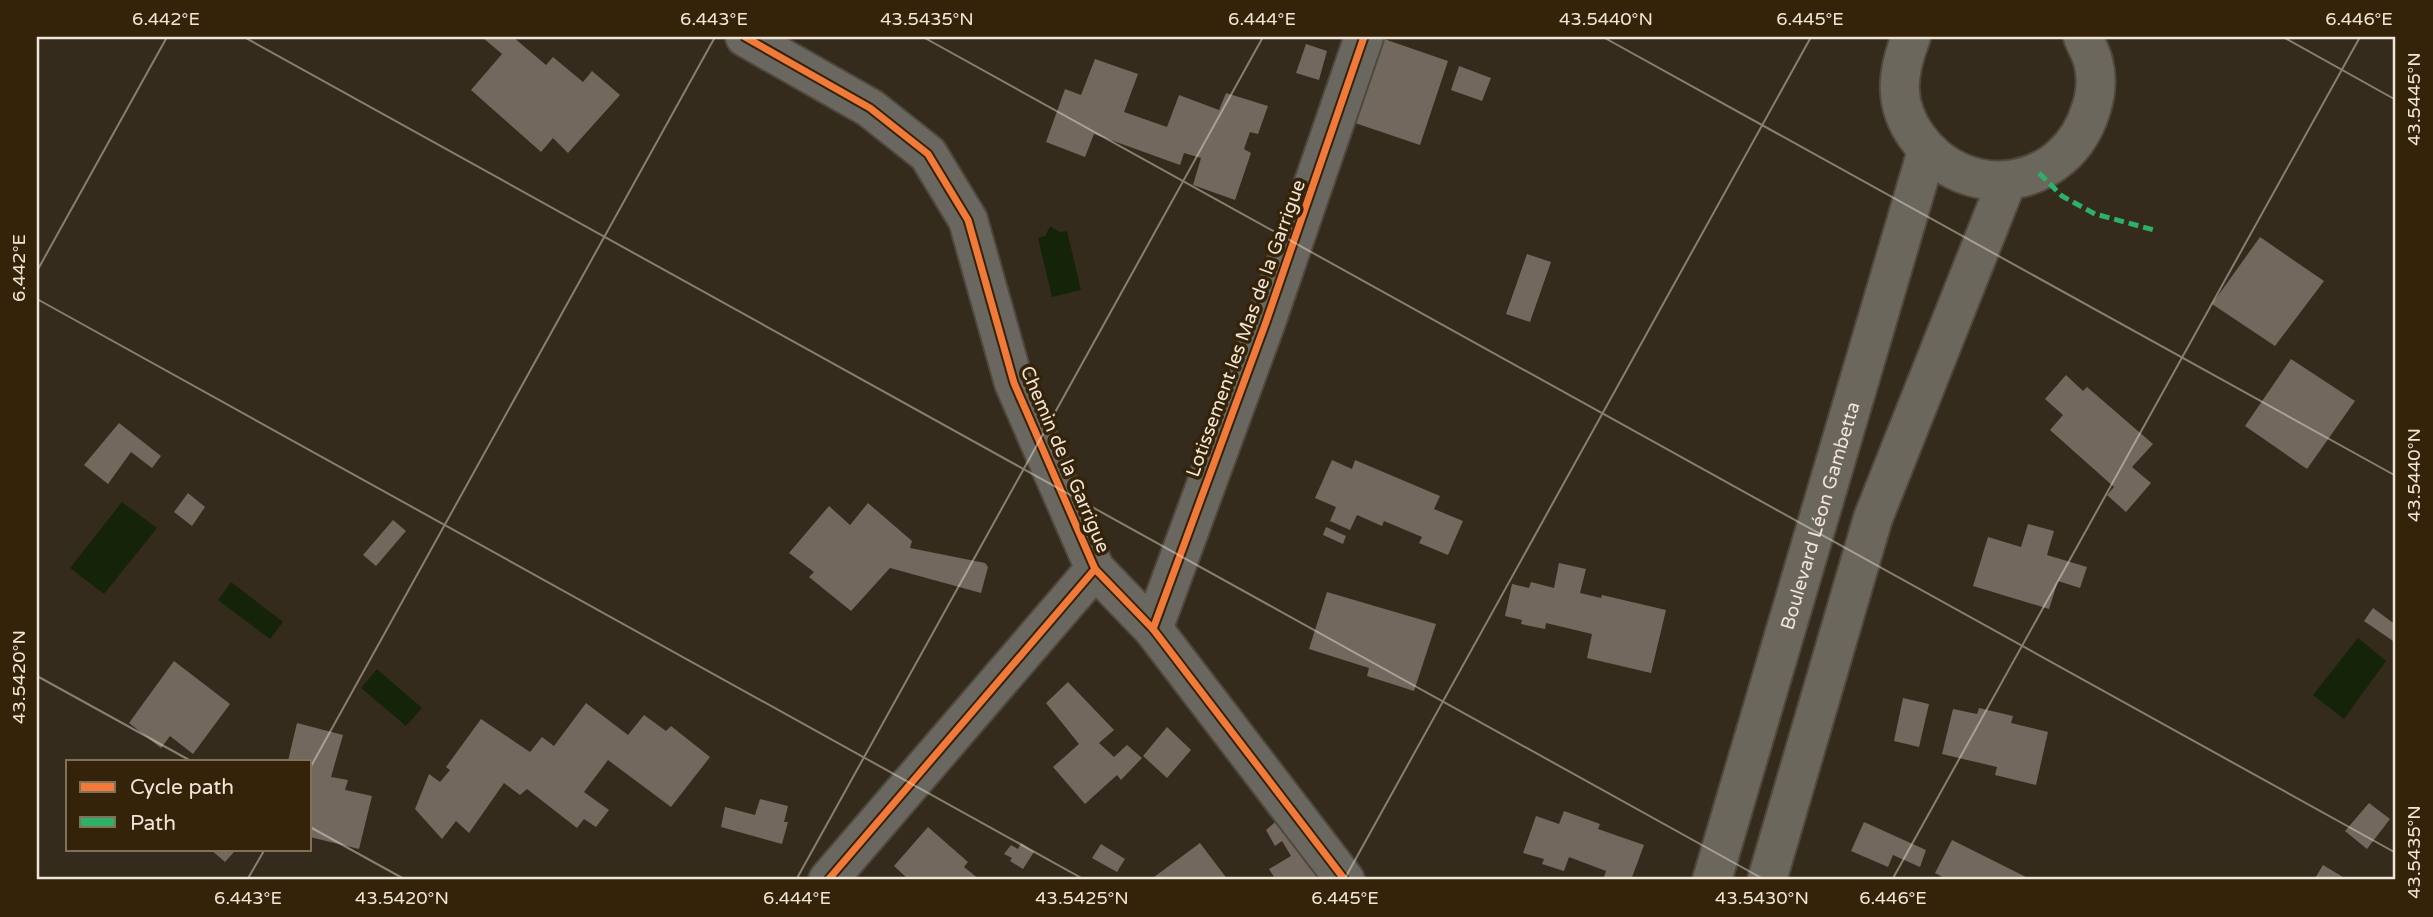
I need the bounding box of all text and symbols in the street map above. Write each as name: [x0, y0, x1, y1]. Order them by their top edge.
text: 6.442°E: [132, 8, 200, 30]
text: 6.443°E: [680, 8, 748, 30]
text: 43.5435°N: [880, 8, 974, 30]
text: 6.444°E: [1228, 8, 1296, 30]
text: 43.5440°N: [1559, 8, 1653, 30]
text: 6.445°E: [1776, 8, 1844, 30]
text: 6.446°E: [2325, 8, 2393, 30]
text: 43.5445°N: [2403, 52, 2425, 146]
street label: Lotissement les Mas de la Garrigue: [1182, 177, 1310, 480]
text: 6.442°E: [8, 234, 30, 302]
street label: Chemin de la Garrigue: [1016, 363, 1114, 556]
street label: Boulevard Léon Gambetta: [1776, 399, 1864, 632]
text: 43.5440°N: [2403, 428, 2425, 522]
text: 43.5420°N: [8, 630, 30, 724]
legend: [66, 760, 312, 850]
text: Cycle path: [130, 775, 234, 800]
text: 43.5435°N: [2403, 805, 2425, 899]
text: Path: [130, 811, 176, 836]
text: 6.443°E: [214, 887, 282, 909]
text: 43.5420°N: [355, 887, 449, 909]
text: 6.444°E: [763, 887, 831, 909]
text: 43.5425°N: [1035, 887, 1129, 909]
text: 6.445°E: [1311, 887, 1379, 909]
text: 43.5430°N: [1715, 887, 1809, 909]
text: 6.446°E: [1859, 887, 1927, 909]

